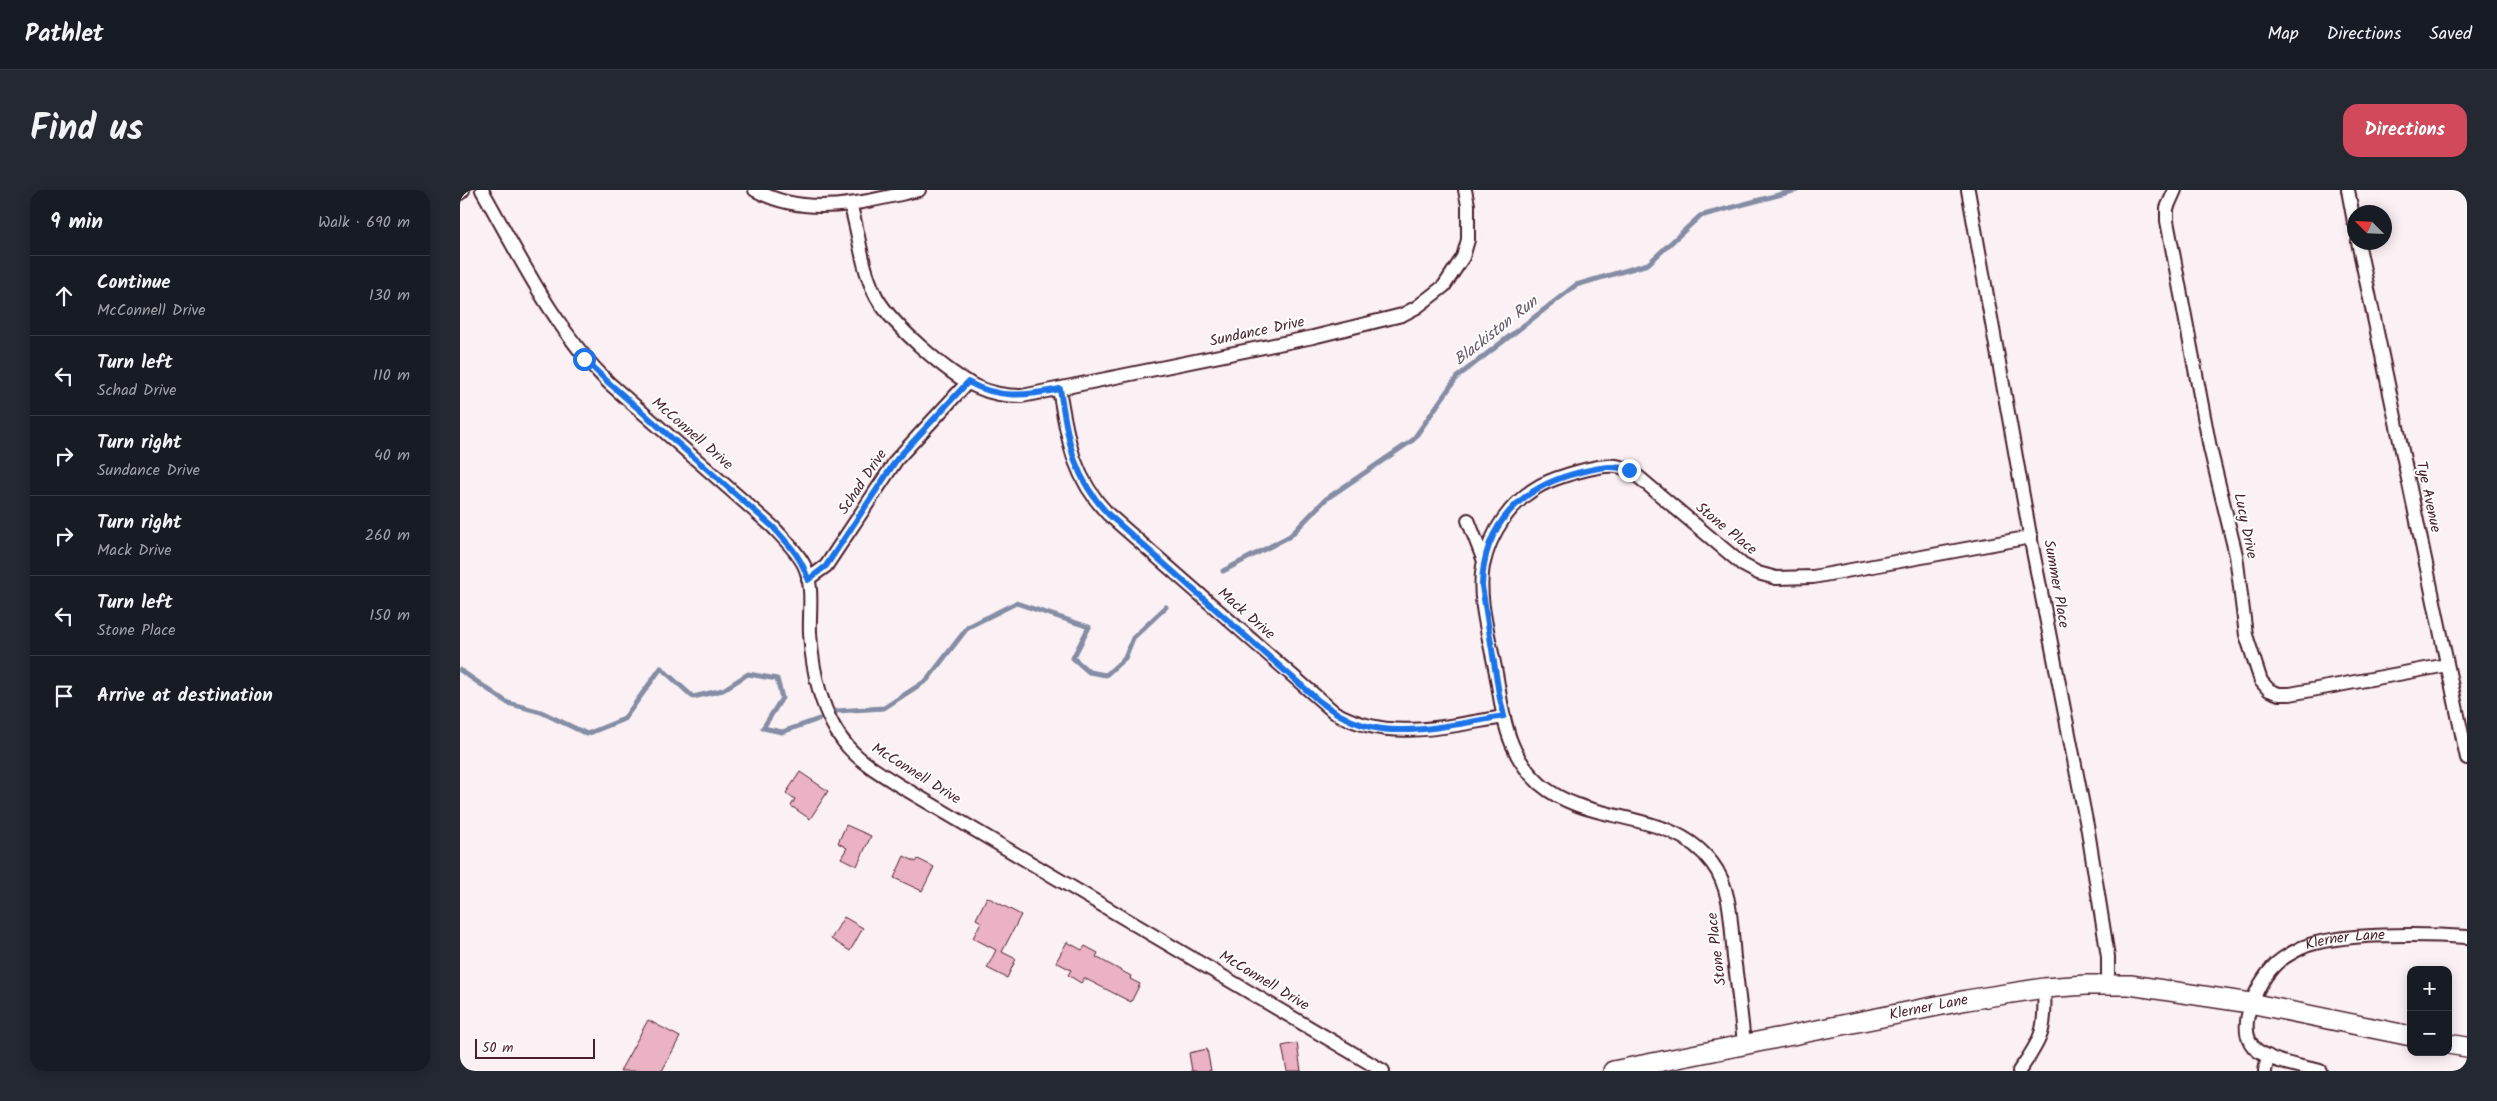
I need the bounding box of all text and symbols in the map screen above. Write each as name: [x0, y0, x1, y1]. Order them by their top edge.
text: Pathlet: [25, 15, 104, 54]
text: Map: [2267, 20, 2299, 49]
text: Directions: [2327, 20, 2401, 49]
text: Saved: [2429, 20, 2472, 49]
text: Find us: [30, 102, 143, 158]
button: Directions: [2343, 104, 2467, 157]
north arrow: [2347, 205, 2392, 250]
text: 9 min: [50, 206, 103, 239]
text: Walk · 690 m: [318, 210, 410, 235]
text: Continue: [97, 268, 170, 298]
icon: ahead: [50, 282, 78, 310]
text: 130 m: [369, 283, 410, 308]
water label: Blackiston Run: [1449, 289, 1545, 372]
text: McConnell Drive: [97, 298, 205, 323]
street label: Sundance Drive: [1207, 310, 1307, 354]
text: Turn left: [97, 348, 172, 378]
route start: [573, 348, 596, 371]
icon: left: [50, 362, 78, 390]
text: 110 m: [373, 363, 410, 388]
text: Schad Drive: [97, 378, 176, 403]
street label: McConnell Drive: [646, 392, 738, 477]
text: Turn right: [97, 428, 182, 458]
icon: right: [50, 442, 78, 470]
text: 40 m: [374, 443, 410, 468]
street label: Schad Drive: [832, 444, 894, 520]
text: Sundance Drive: [97, 458, 200, 483]
route end: [1618, 459, 1641, 482]
street label: Tye Avenue: [2409, 459, 2447, 535]
street label: Lucy Drive: [2226, 491, 2264, 561]
street label: Stone Place: [1690, 497, 1762, 562]
text: Turn right: [97, 508, 182, 538]
icon: right: [50, 522, 78, 550]
text: 260 m: [365, 523, 410, 548]
text: Mack Drive: [97, 538, 172, 563]
street label: Summer Place: [2036, 538, 2076, 630]
street label: Mack Drive: [1212, 582, 1280, 646]
text: Turn left: [97, 588, 172, 618]
icon: left: [50, 602, 78, 630]
text: 150 m: [369, 603, 410, 628]
text: Stone Place: [97, 618, 176, 643]
text: Arrive at destination: [97, 681, 273, 711]
icon: arrive: [50, 682, 78, 710]
street label: McConnell Drive: [867, 737, 966, 811]
street label: Stone Place: [1701, 911, 1733, 987]
street label: Klerner Lane: [2302, 923, 2386, 957]
street label: McConnell Drive: [1214, 945, 1314, 1018]
map controls: [2407, 966, 2452, 1056]
button: +: [2407, 966, 2452, 1011]
street label: Klerner Lane: [1887, 988, 1971, 1027]
button: −: [2407, 1011, 2452, 1056]
scale bar: [475, 1036, 595, 1059]
text: 50 m: [482, 1037, 513, 1059]

